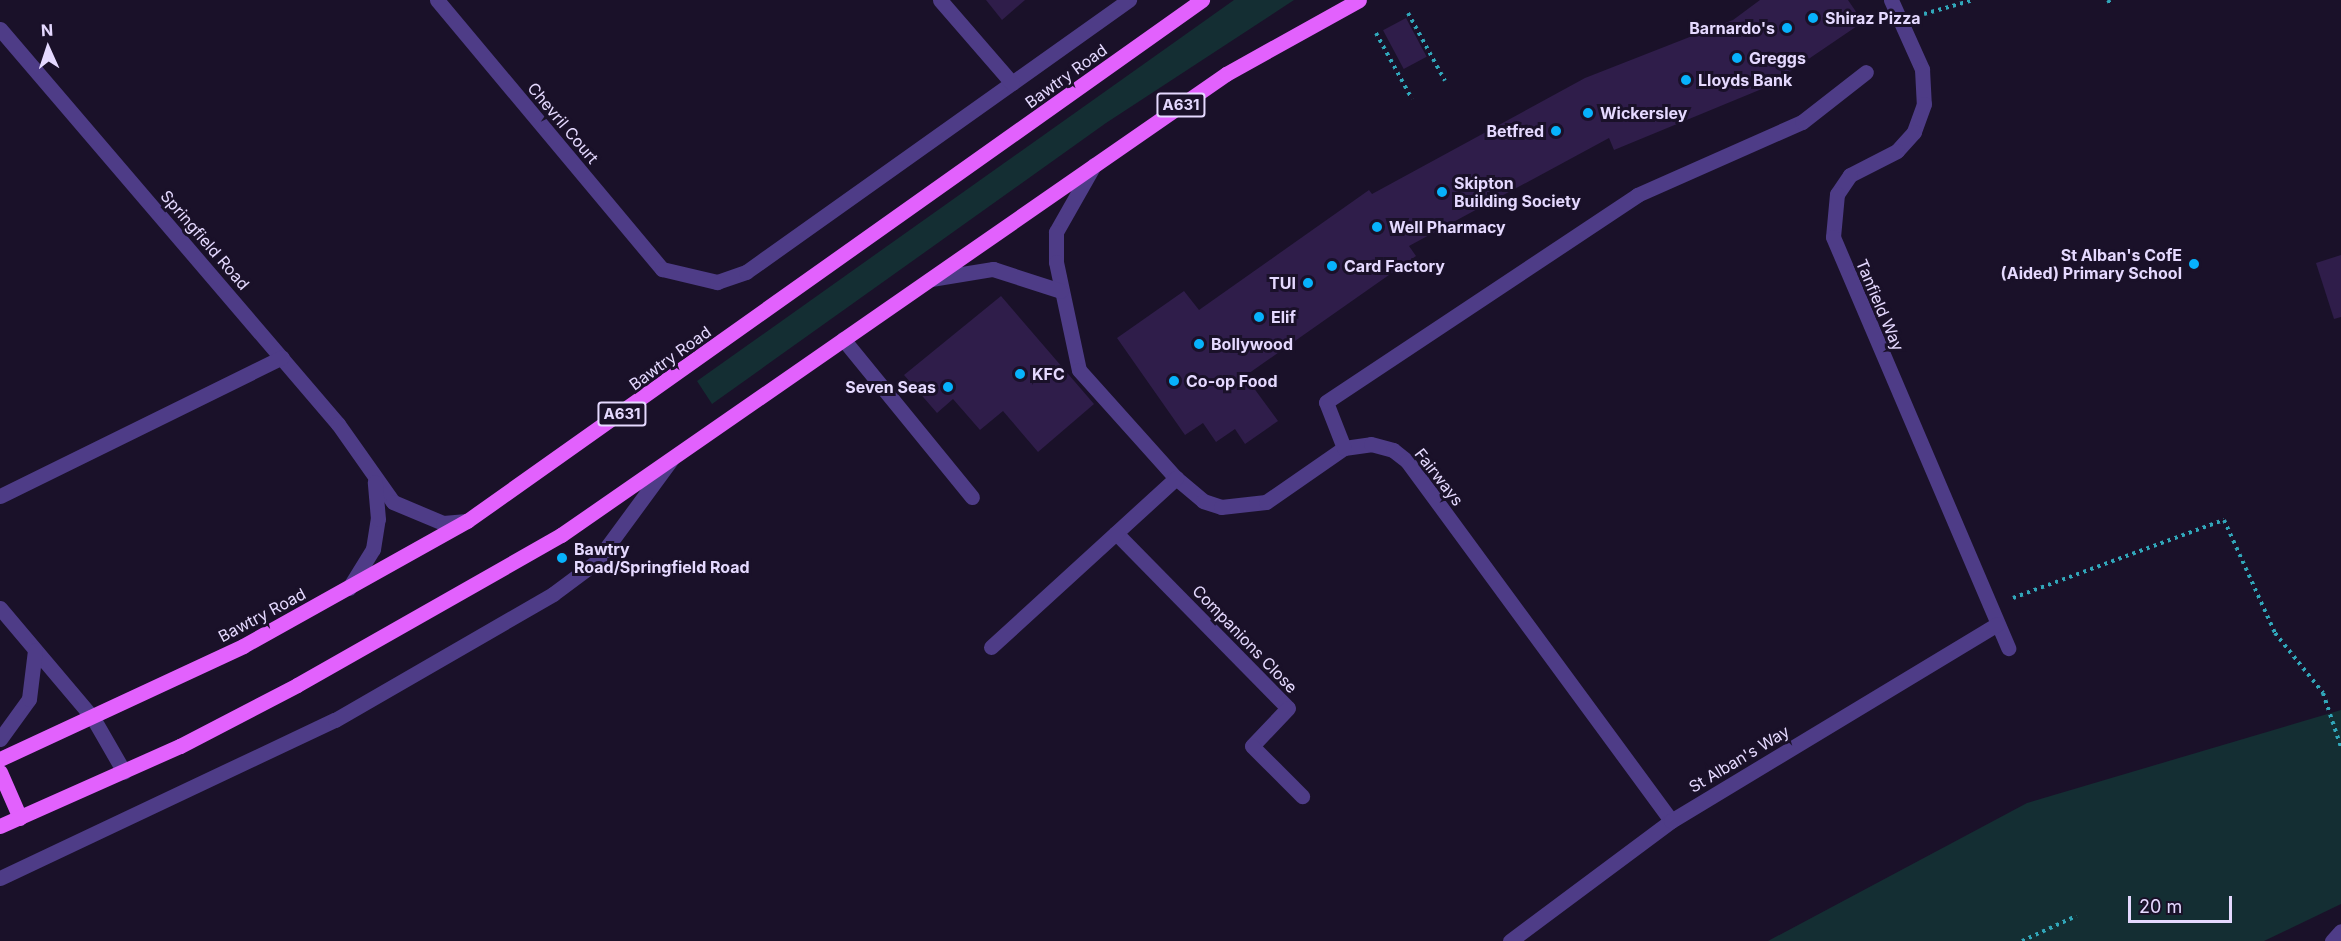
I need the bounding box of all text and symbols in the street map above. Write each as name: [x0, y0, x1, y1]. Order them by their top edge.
place label: Shiraz Pizza: [1825, 8, 1921, 28]
marker: Shiraz Pizza: [1806, 11, 1820, 25]
north arrow: [18, 18, 78, 78]
place label: Barnardo's: [1689, 18, 1775, 38]
text: N: [40, 20, 54, 40]
marker: Barnardo's: [1780, 21, 1794, 35]
street label: Bawtry Road: [1021, 40, 1111, 112]
place label: Greggs: [1749, 48, 1806, 68]
marker: Greggs: [1730, 51, 1744, 65]
place label: Lloyds Bank: [1698, 70, 1792, 90]
marker: Lloyds Bank: [1679, 73, 1693, 87]
street label: Chevril Court: [524, 79, 602, 167]
road number: A631: [1156, 93, 1206, 117]
place label: Wickersley: [1600, 103, 1687, 123]
marker: Wickersley: [1581, 106, 1595, 120]
place label: Betfred: [1486, 121, 1544, 141]
marker: Betfred: [1549, 124, 1563, 138]
place label: Skipton Building Society: [1454, 173, 1581, 211]
marker: Skipton Building Society: [1435, 185, 1449, 199]
street label: Springfield Road: [157, 186, 253, 294]
place label: Well Pharmacy: [1389, 217, 1506, 237]
marker: Well Pharmacy: [1370, 220, 1384, 234]
place label: St Alban's CofE (Aided) Primary School: [2001, 245, 2182, 283]
place label: Card Factory: [1344, 256, 1445, 276]
street label: Tanfield Way: [1852, 256, 1908, 354]
marker: St Alban's CofE (Aided) Primary School: [2187, 257, 2201, 271]
marker: Card Factory: [1325, 259, 1339, 273]
place label: TUI: [1269, 273, 1296, 293]
marker: TUI: [1301, 276, 1315, 290]
place label: Elif: [1271, 307, 1296, 327]
marker: Elif: [1252, 310, 1266, 324]
street label: Bawtry Road: [625, 322, 715, 394]
place label: Bollywood: [1211, 334, 1293, 354]
marker: Bollywood: [1192, 337, 1206, 351]
place label: KFC: [1032, 364, 1065, 384]
marker: KFC: [1013, 367, 1027, 381]
place label: Co-op Food: [1186, 371, 1277, 391]
marker: Co-op Food: [1167, 374, 1181, 388]
place label: Seven Seas: [845, 377, 936, 397]
marker: Seven Seas: [941, 380, 955, 394]
road number: A631: [596, 402, 648, 426]
street label: Fairways: [1411, 445, 1467, 509]
place label: Bawtry Road/Springfield Road: [574, 539, 750, 577]
marker: Bawtry Road/Springfield Road: [555, 551, 569, 565]
street label: Companions Close: [1189, 581, 1301, 697]
street label: Bawtry Road: [215, 584, 309, 646]
street label: St Alban's Way: [1685, 721, 1793, 797]
scale bar: [2131, 884, 2234, 922]
text: 20 m: [2139, 896, 2182, 917]

